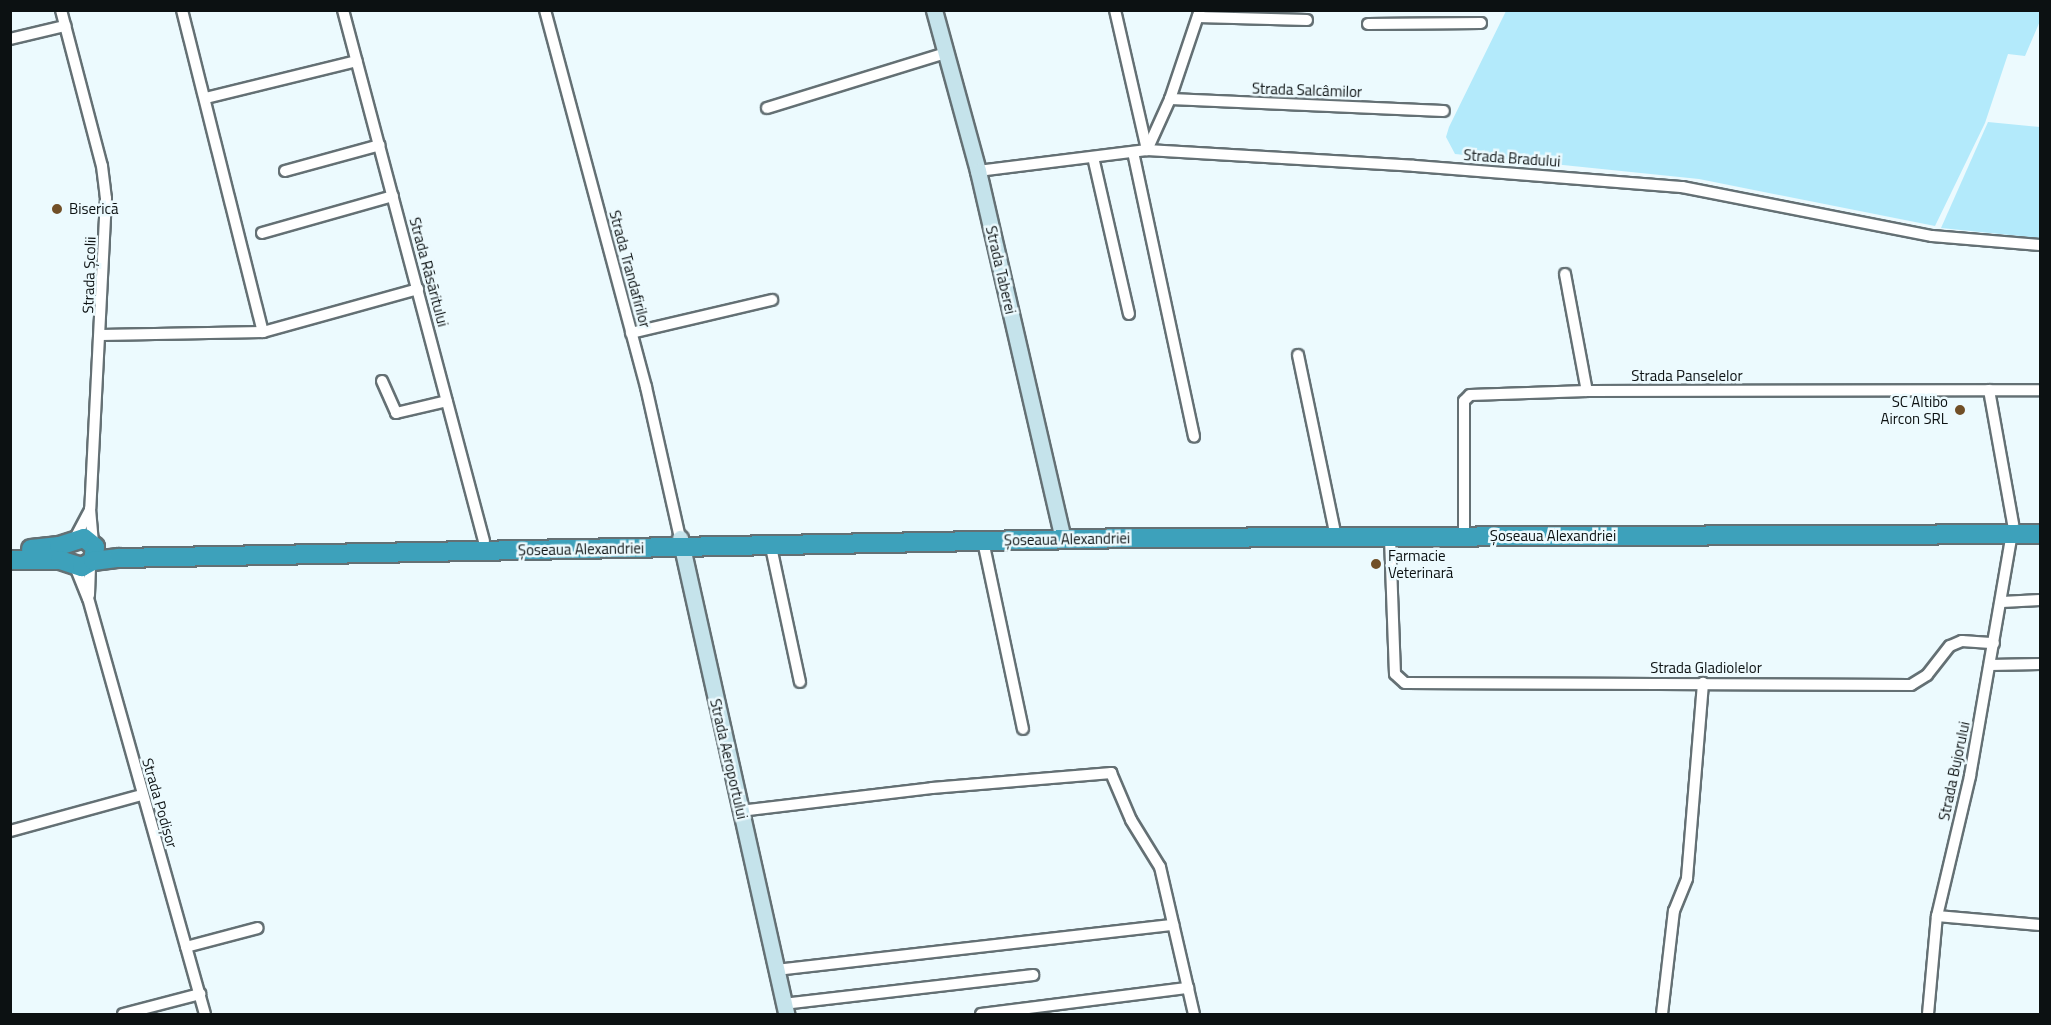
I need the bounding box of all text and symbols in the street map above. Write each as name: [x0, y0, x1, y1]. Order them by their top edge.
street label: Strada Salcâmilor: [1252, 79, 1362, 101]
street label: Strada Bradului: [1463, 146, 1561, 170]
place label: Biserică: [69, 200, 119, 218]
marker: Biserică: [50, 202, 64, 216]
street label: Strada Trandafirilor: [606, 208, 654, 330]
street label: Strada Răsăritului: [406, 215, 452, 329]
street label: Strada Taberei: [982, 224, 1020, 316]
street label: Strada Școlii: [79, 236, 99, 314]
street label: Strada Panselelor: [1631, 367, 1743, 385]
place label: SC Altibo Aircon SRL: [1880, 392, 1948, 427]
marker: SC Altibo Aircon SRL: [1953, 403, 1967, 417]
street label: Șoseaua Alexandriei: [1490, 527, 1616, 545]
street label: Șoseaua Alexandriei: [1004, 529, 1130, 549]
street label: Șoseaua Alexandriei: [518, 539, 644, 559]
place label: Farmacie Veterinară: [1388, 546, 1453, 581]
marker: Farmacie Veterinară: [1369, 557, 1383, 571]
street label: Strada Gladiolelor: [1650, 659, 1762, 677]
street label: Strada Aeroportului: [706, 697, 752, 821]
street label: Strada Bujorului: [1935, 720, 1973, 822]
street label: Strada Podișor: [139, 756, 181, 850]

